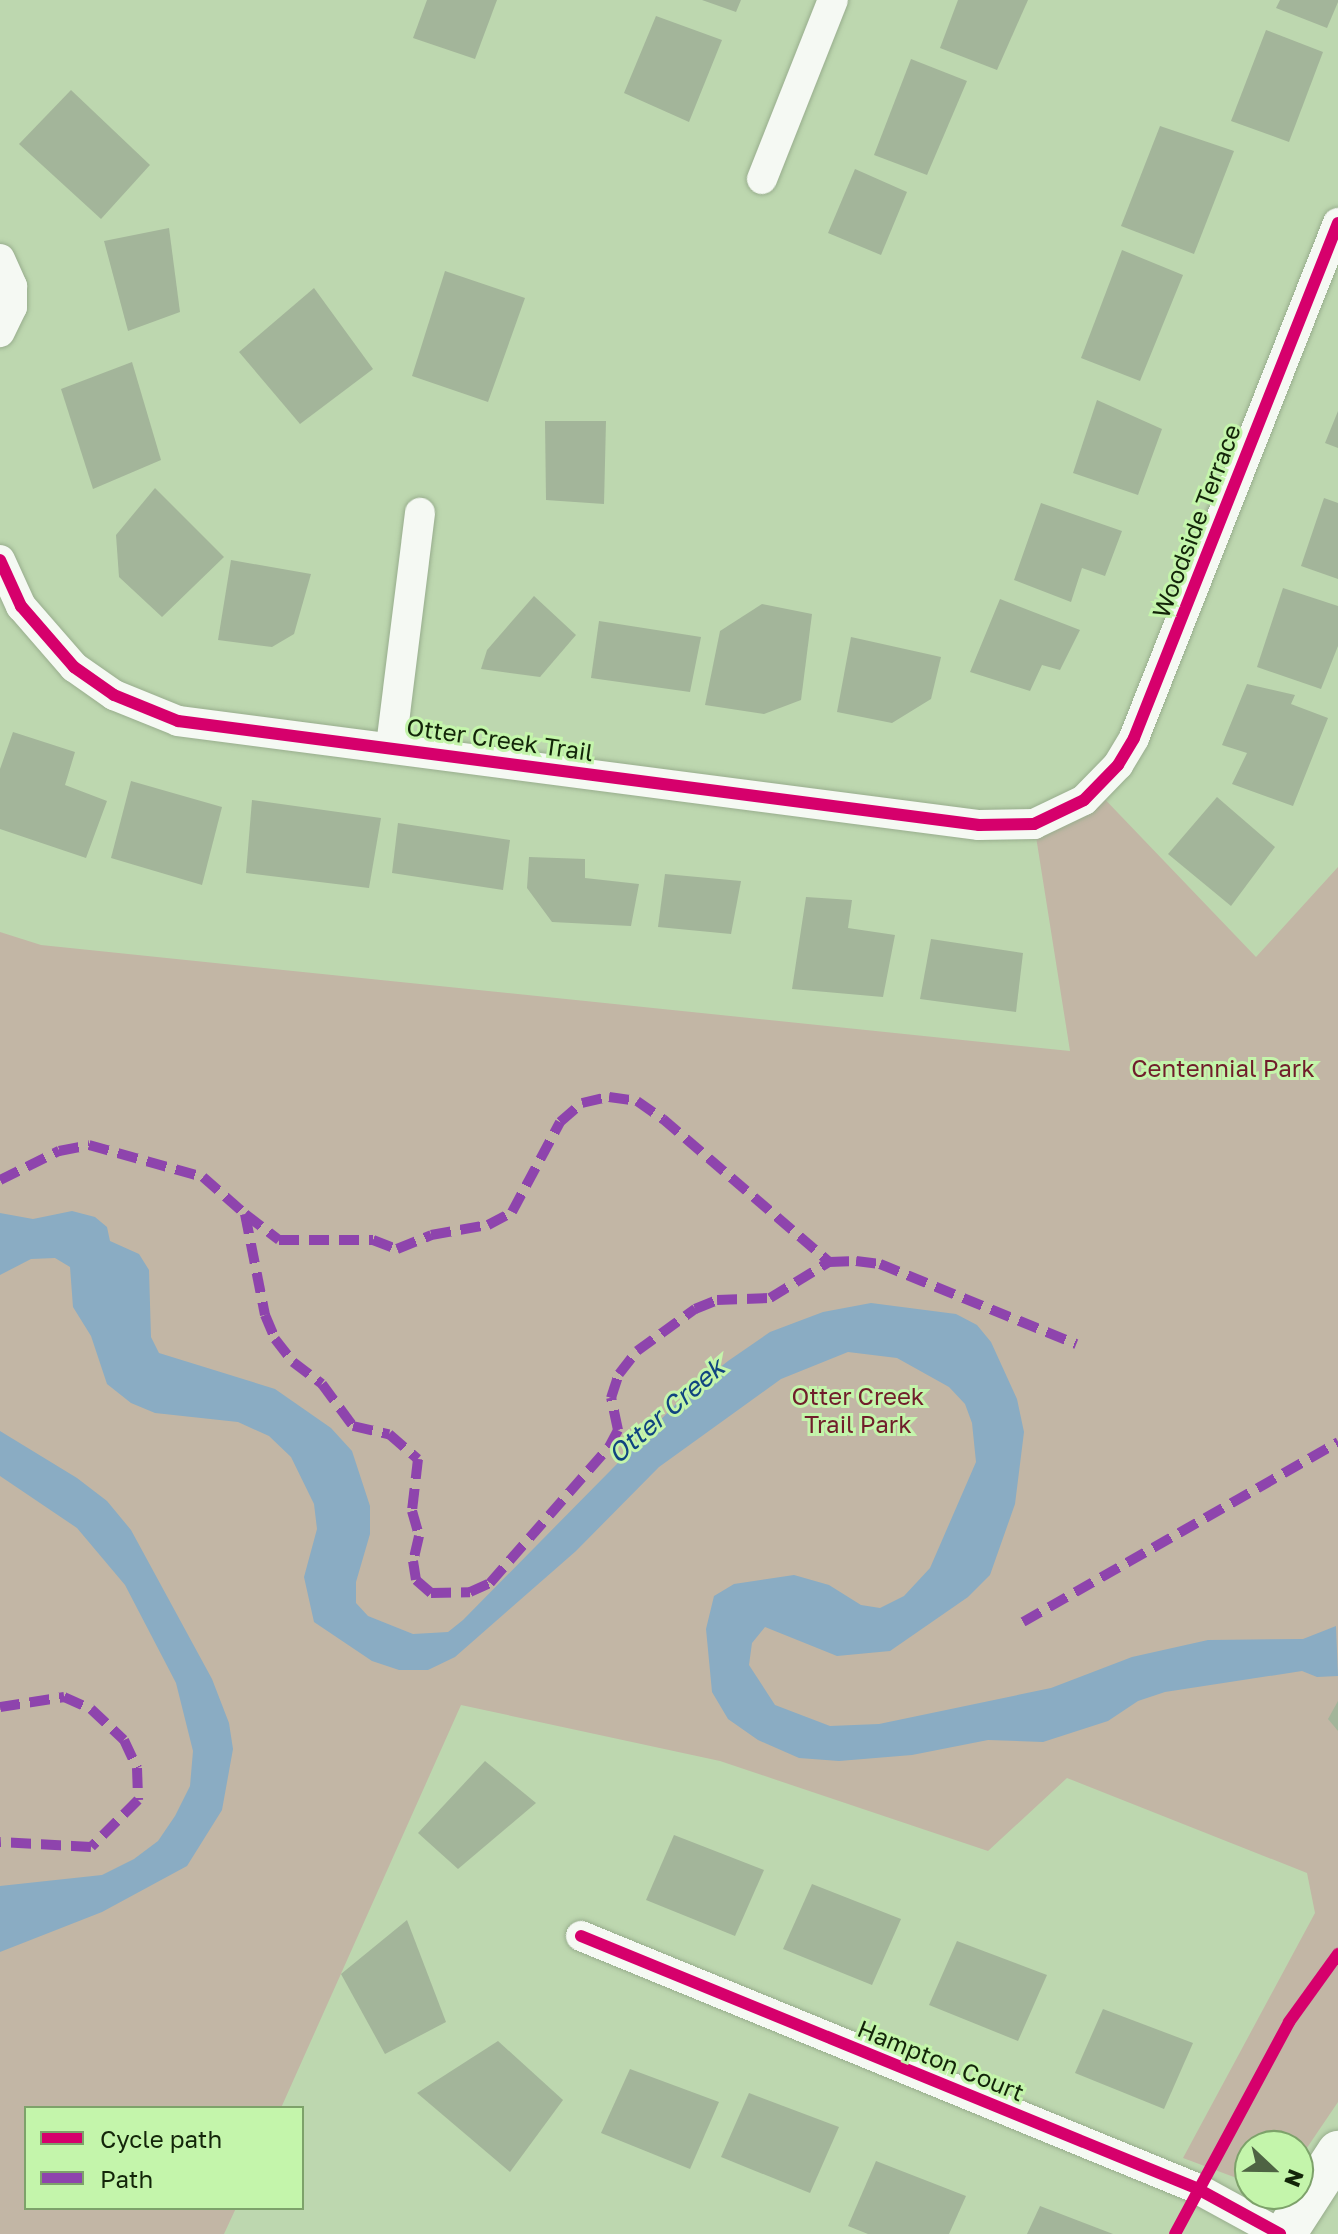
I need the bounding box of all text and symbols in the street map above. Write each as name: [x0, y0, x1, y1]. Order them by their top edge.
street label: Woodside Terrace: [1146, 420, 1246, 622]
street label: Otter Creek Trail: [405, 712, 595, 766]
park label: Centennial Park: [1131, 1054, 1315, 1082]
water label: Otter Creek: [601, 1352, 731, 1470]
park label: Otter Creek Trail Park: [792, 1382, 924, 1438]
street label: Hampton Court: [853, 2013, 1029, 2107]
legend: [24, 2106, 304, 2210]
text: Cycle path: [100, 2124, 222, 2153]
north arrow: [1234, 2130, 1314, 2210]
text: Path: [100, 2164, 153, 2193]
text: N: [1279, 2166, 1311, 2191]

